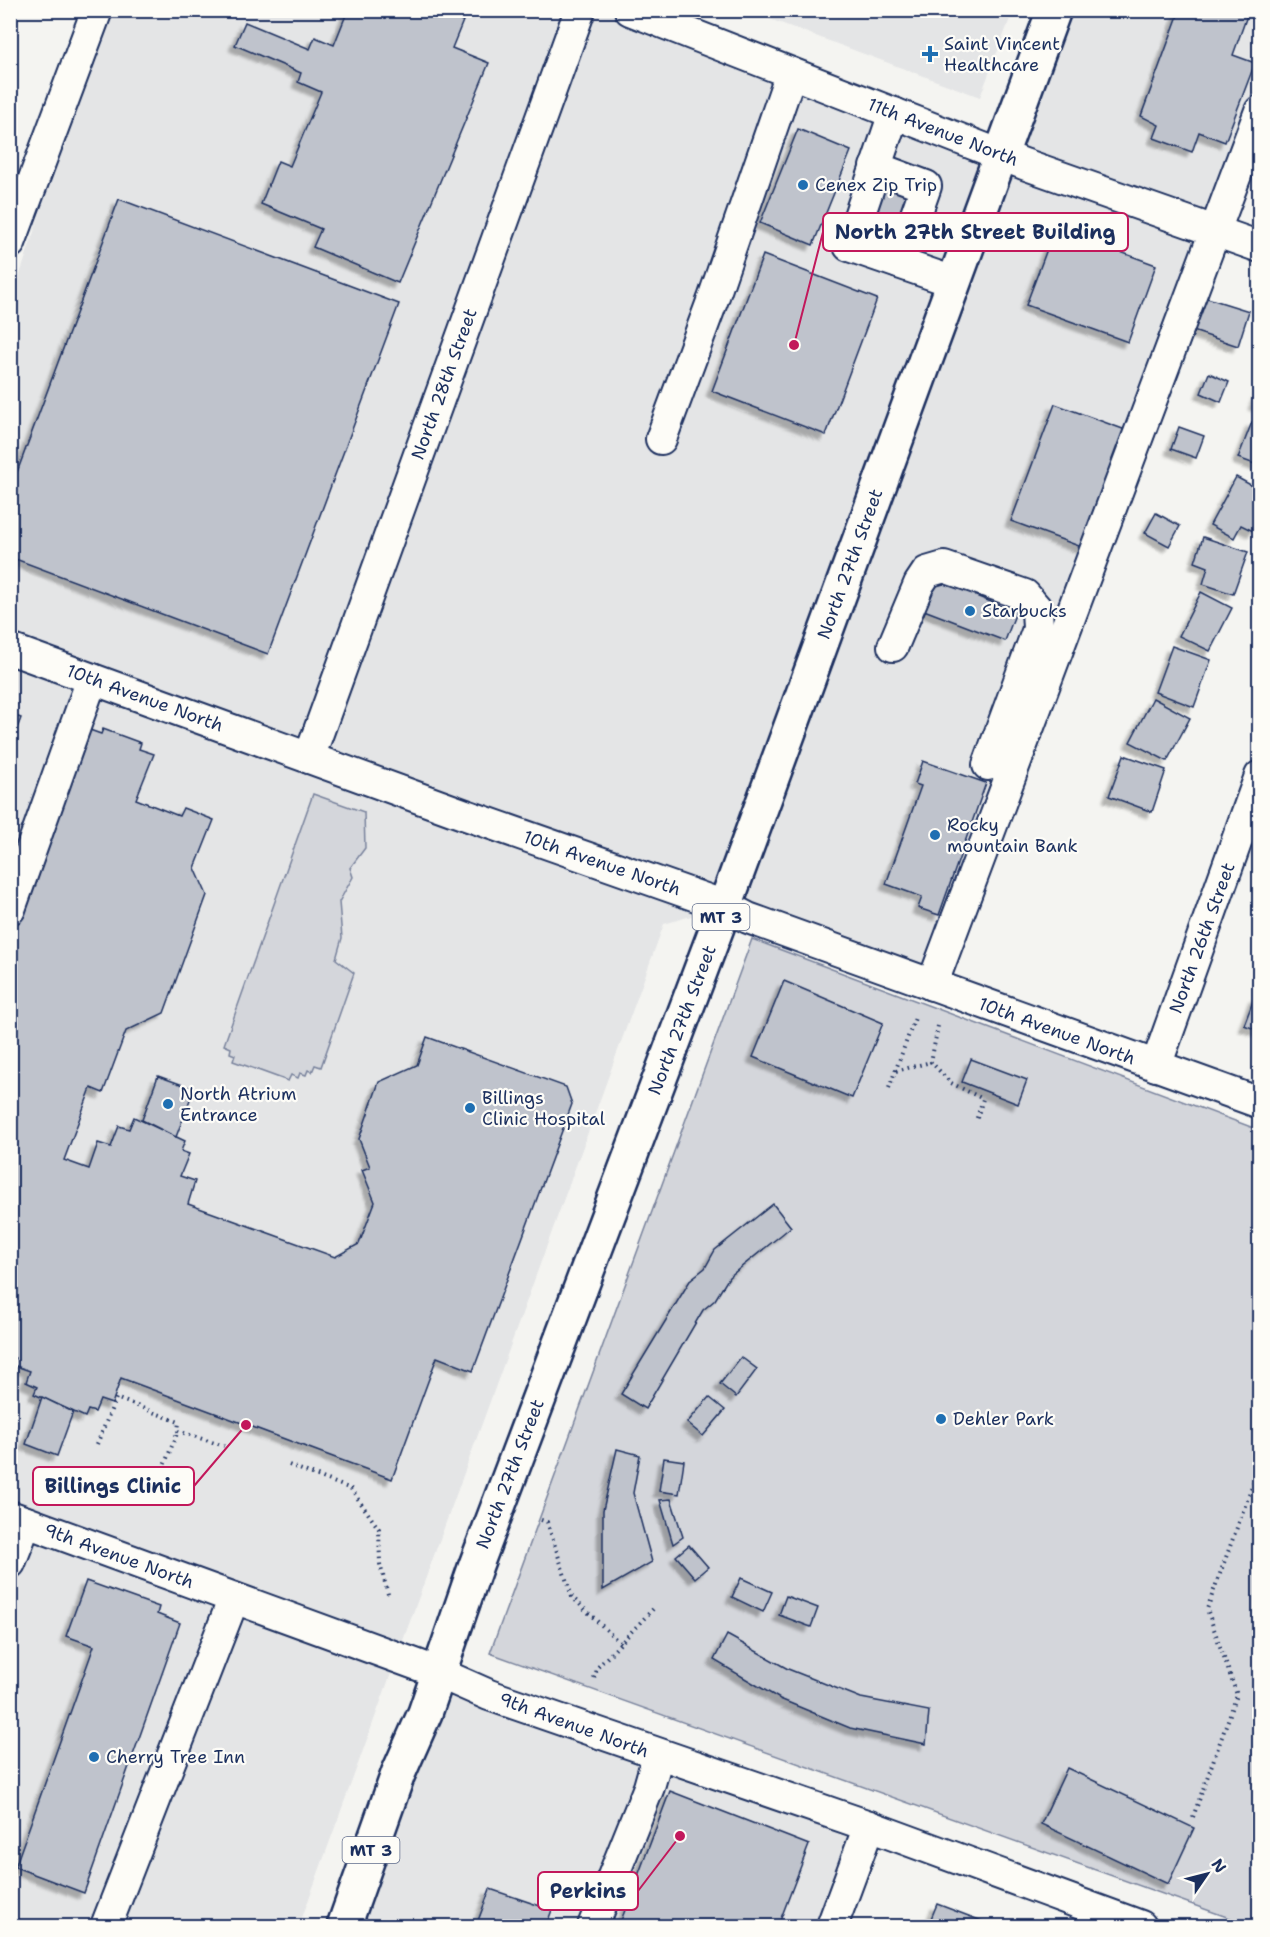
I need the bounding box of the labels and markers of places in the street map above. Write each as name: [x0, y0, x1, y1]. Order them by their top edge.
place label: Saint Vincent Healthcare: [944, 32, 1060, 77]
marker: Saint Vincent Healthcare: [921, 45, 939, 63]
place label: Cenex Zip Trip: [815, 173, 937, 197]
marker: Cenex Zip Trip: [796, 178, 810, 192]
callout: North 27th Street Building: [823, 213, 1128, 251]
place label: Starbucks: [982, 599, 1067, 623]
marker: Starbucks: [963, 604, 977, 618]
place label: Rocky mountain Bank: [947, 813, 1078, 858]
marker: Rocky mountain Bank: [928, 828, 942, 842]
place label: North Atrium Entrance: [180, 1082, 297, 1127]
place label: Billings Clinic Hospital: [482, 1086, 606, 1131]
marker: North Atrium Entrance: [161, 1097, 175, 1111]
marker: Billings Clinic Hospital: [463, 1101, 477, 1115]
place label: Dehler Park: [953, 1407, 1054, 1431]
marker: Dehler Park: [934, 1412, 948, 1426]
callout: Billings Clinic: [33, 1467, 194, 1505]
place label: Cherry Tree Inn: [106, 1745, 245, 1769]
marker: Cherry Tree Inn: [87, 1750, 101, 1764]
callout: Perkins: [538, 1872, 638, 1910]

